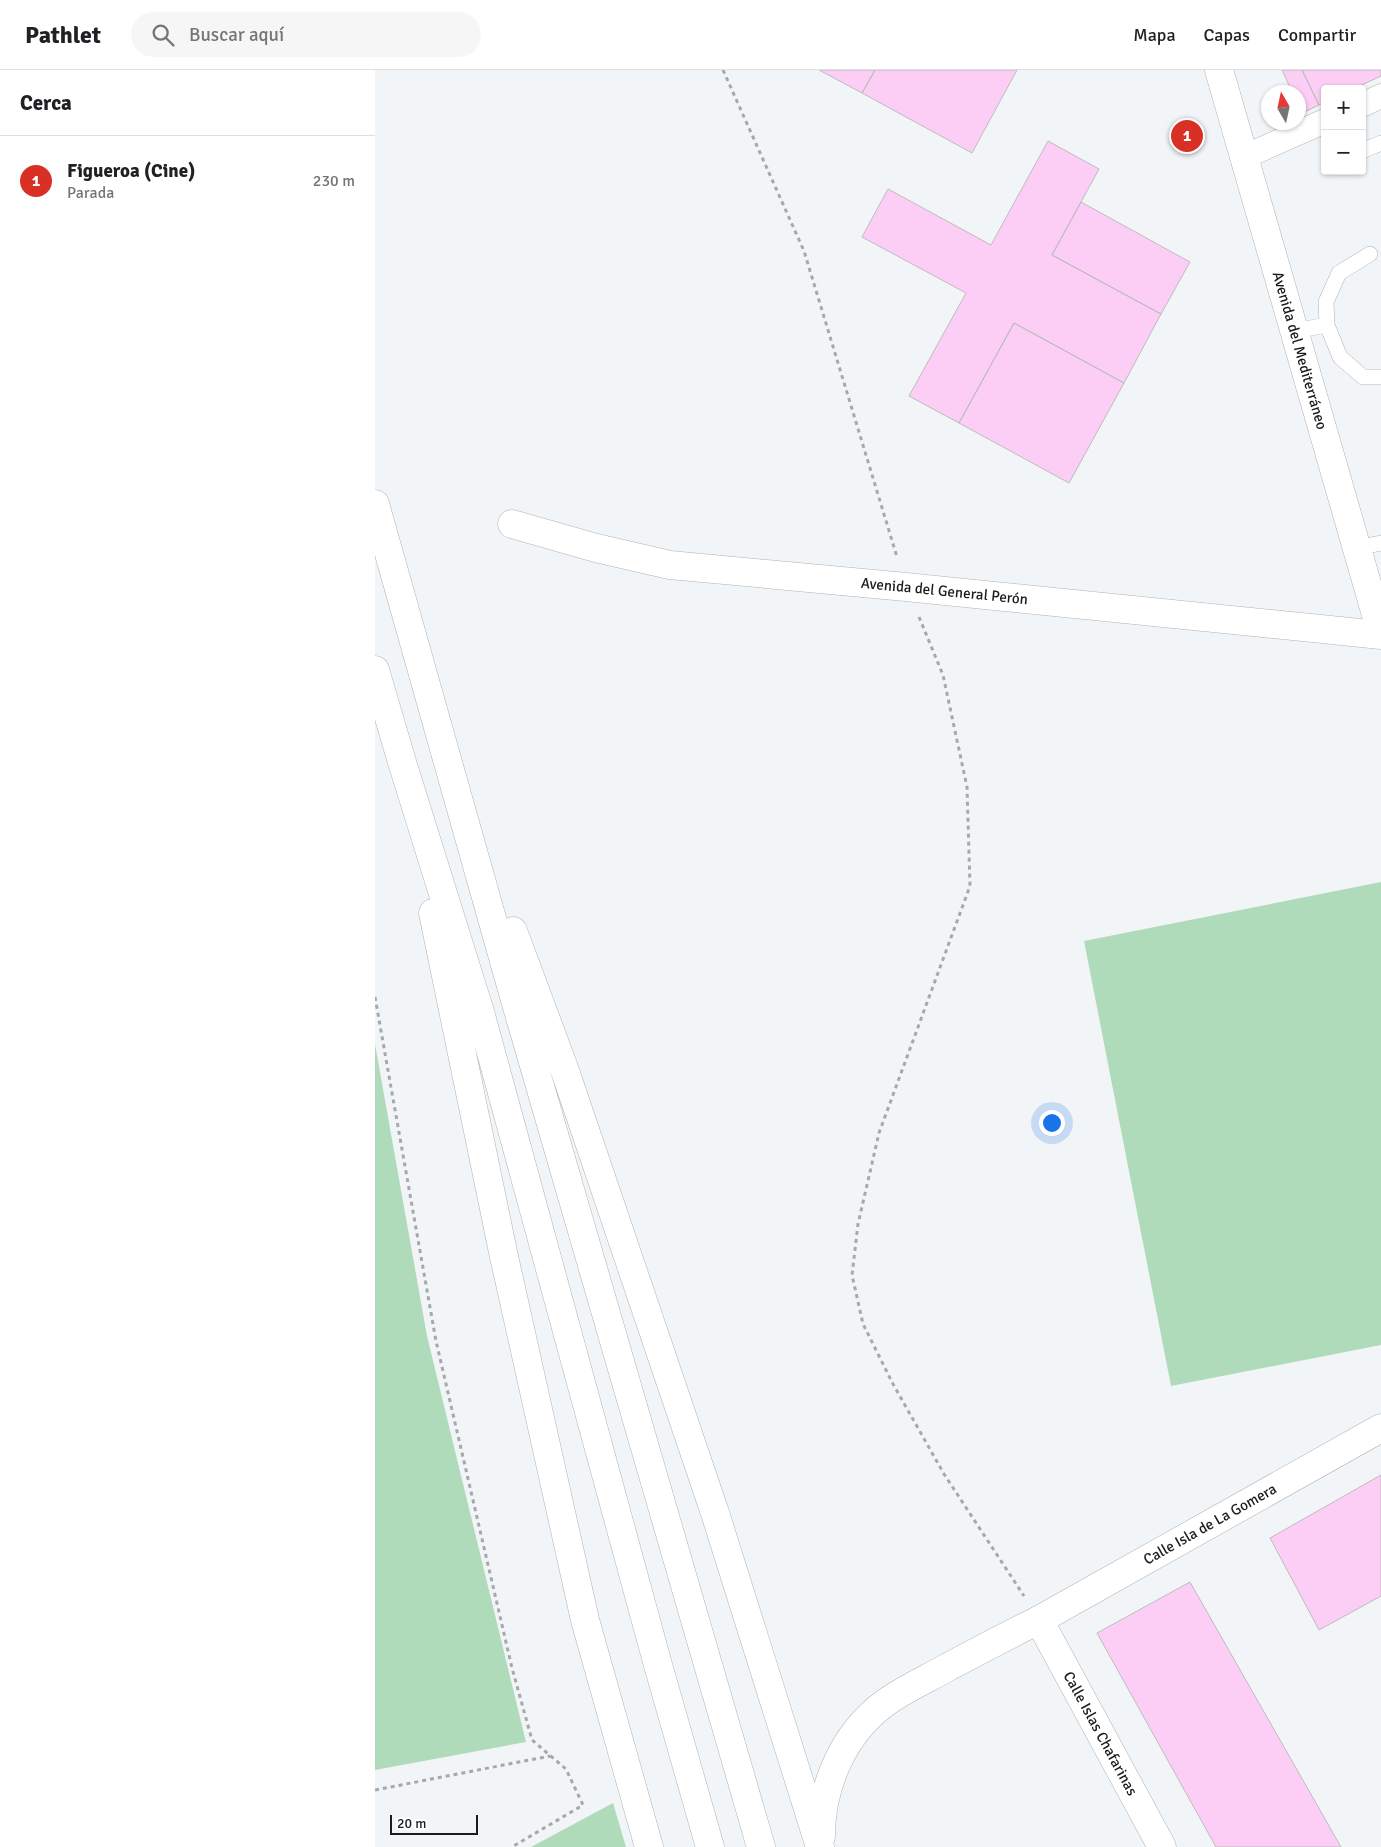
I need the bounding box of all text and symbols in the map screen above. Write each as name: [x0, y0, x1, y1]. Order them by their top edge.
search box: [131, 12, 481, 57]
text: Pathlet: [25, 20, 101, 50]
icon: search: [149, 21, 177, 49]
text: Buscar aquí: [189, 23, 284, 47]
text: Mapa: [1133, 24, 1176, 46]
text: Capas: [1204, 24, 1250, 46]
text: Compartir: [1278, 24, 1356, 46]
north arrow: [1261, 85, 1306, 130]
map controls: [1321, 85, 1366, 175]
button: +: [1321, 85, 1366, 130]
text: Cerca: [20, 90, 72, 116]
pin: 1: [1171, 117, 1203, 155]
button: −: [1321, 130, 1366, 175]
text: Figueroa (Cine): [67, 159, 195, 183]
text: 1: [32, 171, 40, 191]
text: 230 m: [313, 171, 355, 191]
text: Parada: [67, 183, 114, 203]
street label: Avenida del Mediterráneo: [1269, 269, 1331, 432]
street label: Avenida del General Perón: [860, 574, 1029, 608]
your location: [1039, 1110, 1065, 1136]
street label: Calle Isla de La Gomera: [1140, 1480, 1280, 1569]
street label: Calle Islas Chafarinas: [1060, 1668, 1142, 1799]
scale bar: [390, 1812, 477, 1835]
text: 20 m: [397, 1815, 426, 1832]

